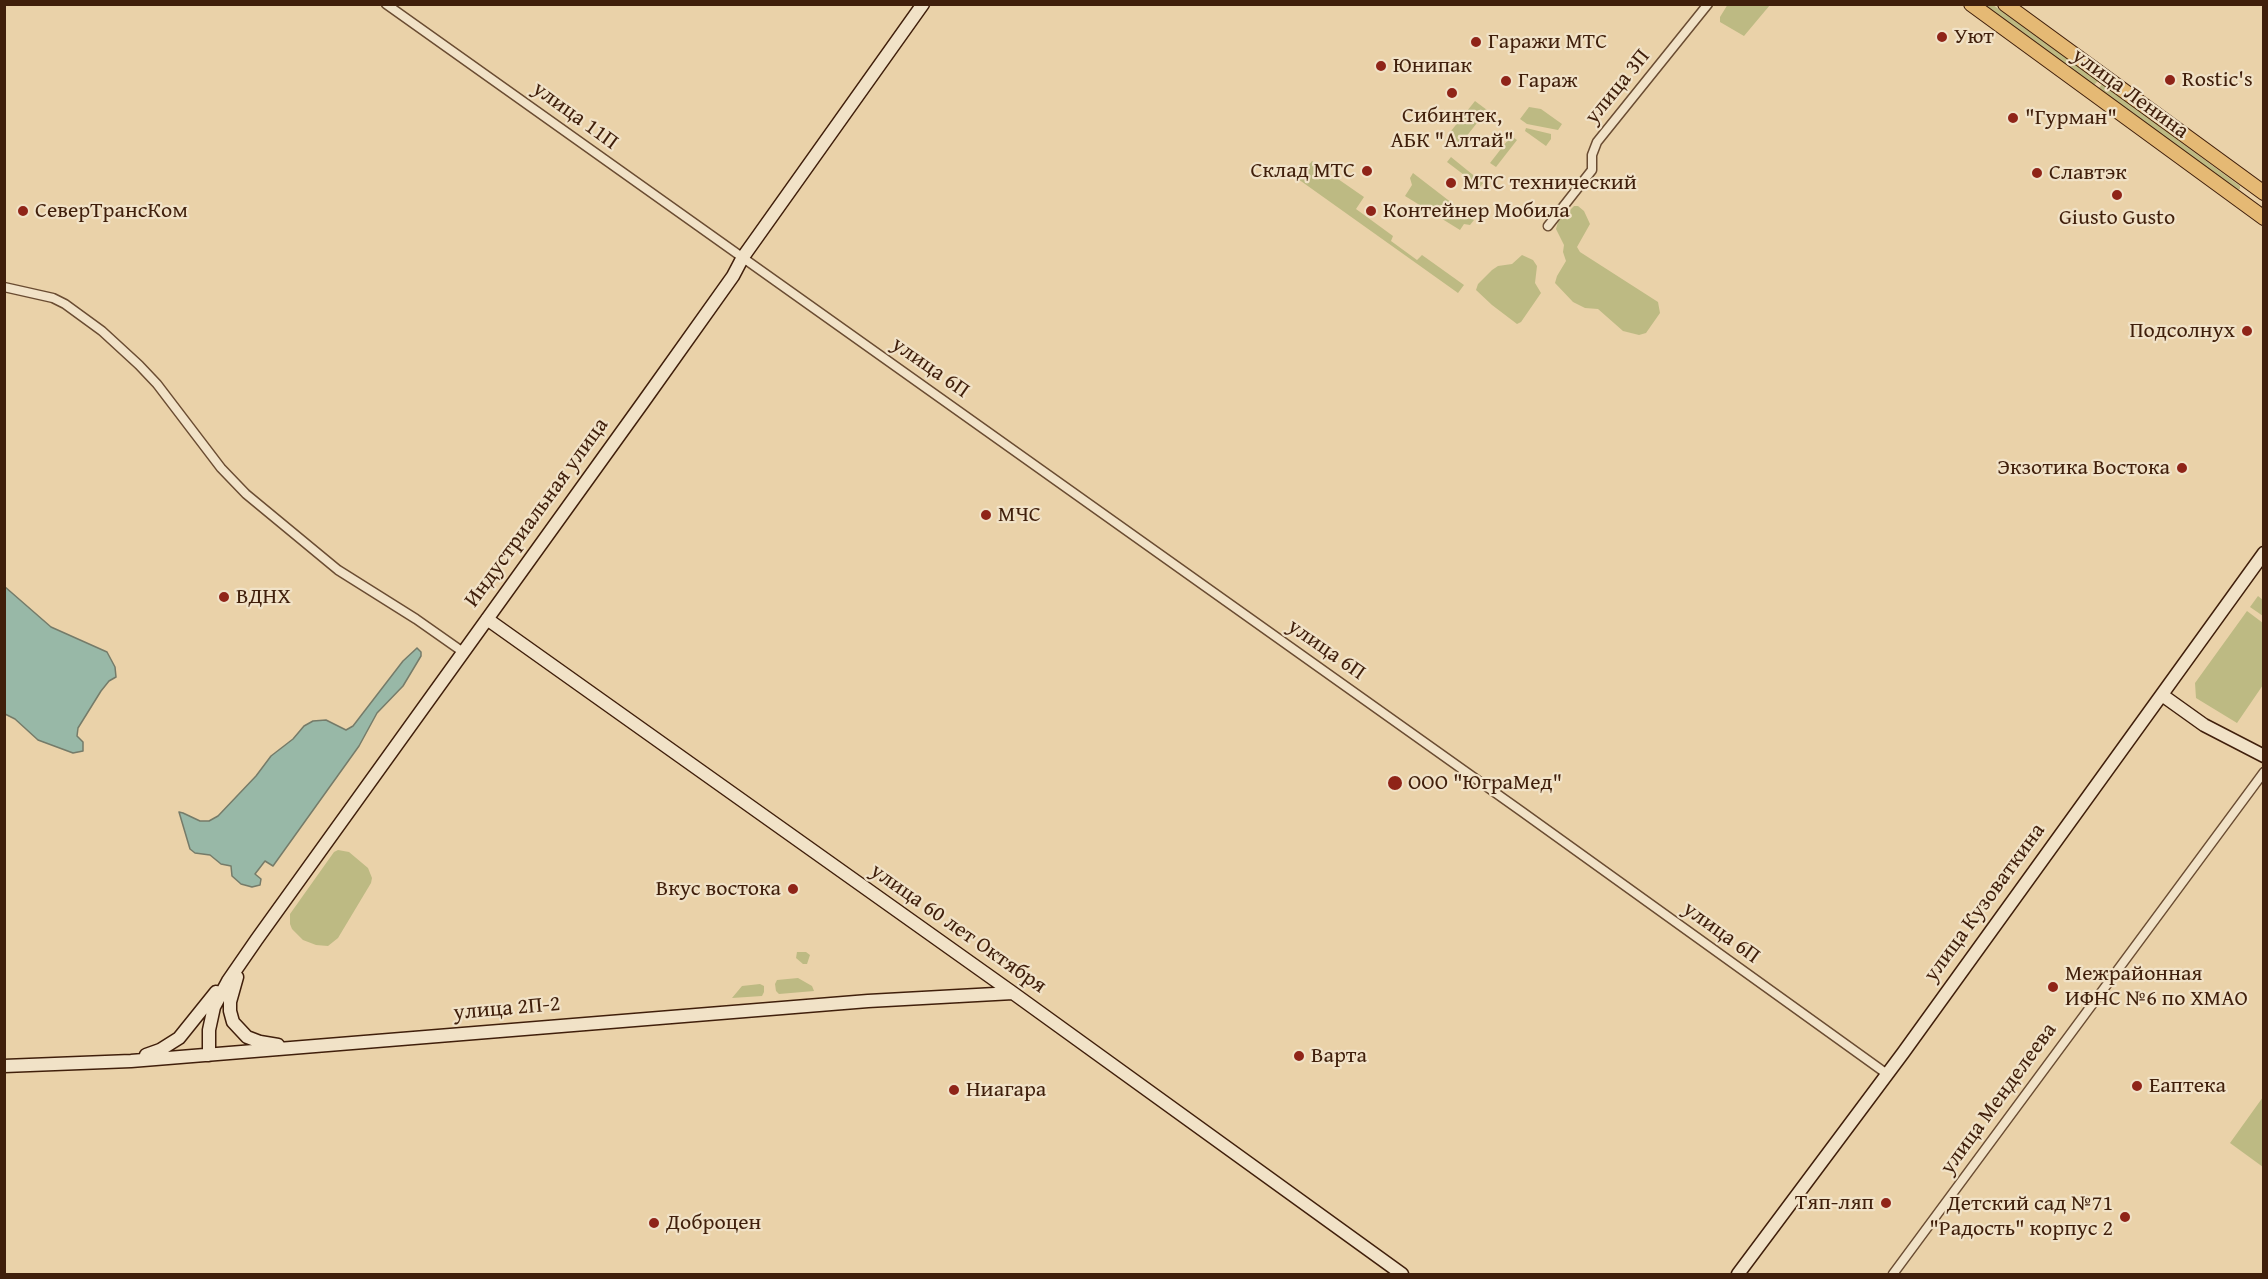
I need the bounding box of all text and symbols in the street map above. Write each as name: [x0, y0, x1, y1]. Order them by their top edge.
place label: Уют: [1954, 24, 1994, 50]
place label: Гаражи МТС: [1488, 29, 1607, 55]
marker: Уют: [1935, 30, 1949, 44]
marker: Гаражи МТС: [1469, 35, 1483, 49]
street label: улица Ленина: [2067, 43, 2193, 145]
street label: улица 3П: [1580, 44, 1656, 130]
place label: Юнипак: [1393, 53, 1472, 79]
marker: Юнипак: [1374, 59, 1388, 73]
place label: Rostic's: [2182, 67, 2253, 93]
place label: Гараж: [1518, 68, 1578, 94]
marker: Rostic's: [2163, 73, 2177, 87]
marker: Гараж: [1499, 74, 1513, 88]
street label: улица 11П: [527, 76, 623, 156]
marker: Сибинтек, АБК "Алтай": [1445, 86, 1459, 100]
place label: Сибинтек, АБК "Алтай": [1390, 103, 1514, 154]
place label: "Гурман": [2025, 105, 2117, 131]
marker: "Гурман": [2006, 111, 2020, 125]
place label: Склад МТС: [1251, 158, 1355, 184]
place label: Славтэк: [2049, 160, 2127, 186]
marker: Склад МТС: [1360, 164, 1374, 178]
marker: Славтэк: [2030, 166, 2044, 180]
place label: МТС технический: [1463, 170, 1637, 196]
marker: МТС технический: [1444, 176, 1458, 190]
marker: Giusto Gusto: [2110, 188, 2124, 202]
place label: СеверТрансКом: [35, 198, 188, 224]
place label: Контейнер Мобила: [1383, 198, 1570, 224]
marker: СеверТрансКом: [16, 204, 30, 218]
marker: Контейнер Мобила: [1364, 204, 1378, 218]
place label: Giusto Gusto: [2059, 205, 2175, 231]
place label: Подсолнух: [2129, 318, 2235, 344]
marker: Подсолнух: [2240, 324, 2254, 338]
street label: улица 6П: [886, 332, 974, 404]
street label: Индустриальная улица: [459, 413, 615, 613]
place label: Экзотика Востока: [1997, 455, 2170, 481]
marker: Экзотика Востока: [2175, 461, 2189, 475]
place label: МЧС: [998, 502, 1041, 528]
marker: МЧС: [979, 508, 993, 522]
place label: ВДНХ: [236, 584, 291, 610]
marker: ВДНХ: [217, 590, 231, 604]
street label: улица 6П: [1282, 614, 1370, 686]
place label: ООО "ЮграМед": [1408, 770, 1562, 796]
marker: ООО "ЮграМед": [1386, 774, 1404, 792]
street label: улица Кузоваткина: [1919, 819, 2051, 987]
street label: улица 60 лет Октября: [865, 858, 1051, 1000]
place label: Вкус востока: [656, 876, 781, 902]
marker: Вкус востока: [786, 882, 800, 896]
street label: улица 6П: [1677, 896, 1765, 970]
place label: Межрайонная ИФНС №6 по ХМАО: [2065, 961, 2248, 1012]
marker: Межрайонная ИФНС №6 по ХМАО: [2046, 980, 2060, 994]
street label: улица 2П-2: [452, 991, 562, 1027]
street label: улица Менделеева: [1935, 1018, 2063, 1180]
place label: Варта: [1311, 1043, 1367, 1069]
marker: Варта: [1292, 1049, 1306, 1063]
place label: Еаптека: [2149, 1073, 2226, 1099]
place label: Ниагара: [966, 1077, 1046, 1103]
marker: Еаптека: [2130, 1079, 2144, 1093]
marker: Ниагара: [947, 1083, 961, 1097]
place label: Тяп-ляп: [1795, 1190, 1874, 1216]
place label: Детский сад №71 "Радость" корпус 2: [1929, 1191, 2113, 1242]
marker: Тяп-ляп: [1879, 1196, 1893, 1210]
place label: Доброцен: [666, 1210, 761, 1236]
marker: Детский сад №71 "Радость" корпус 2: [2118, 1210, 2132, 1224]
marker: Доброцен: [647, 1216, 661, 1230]

